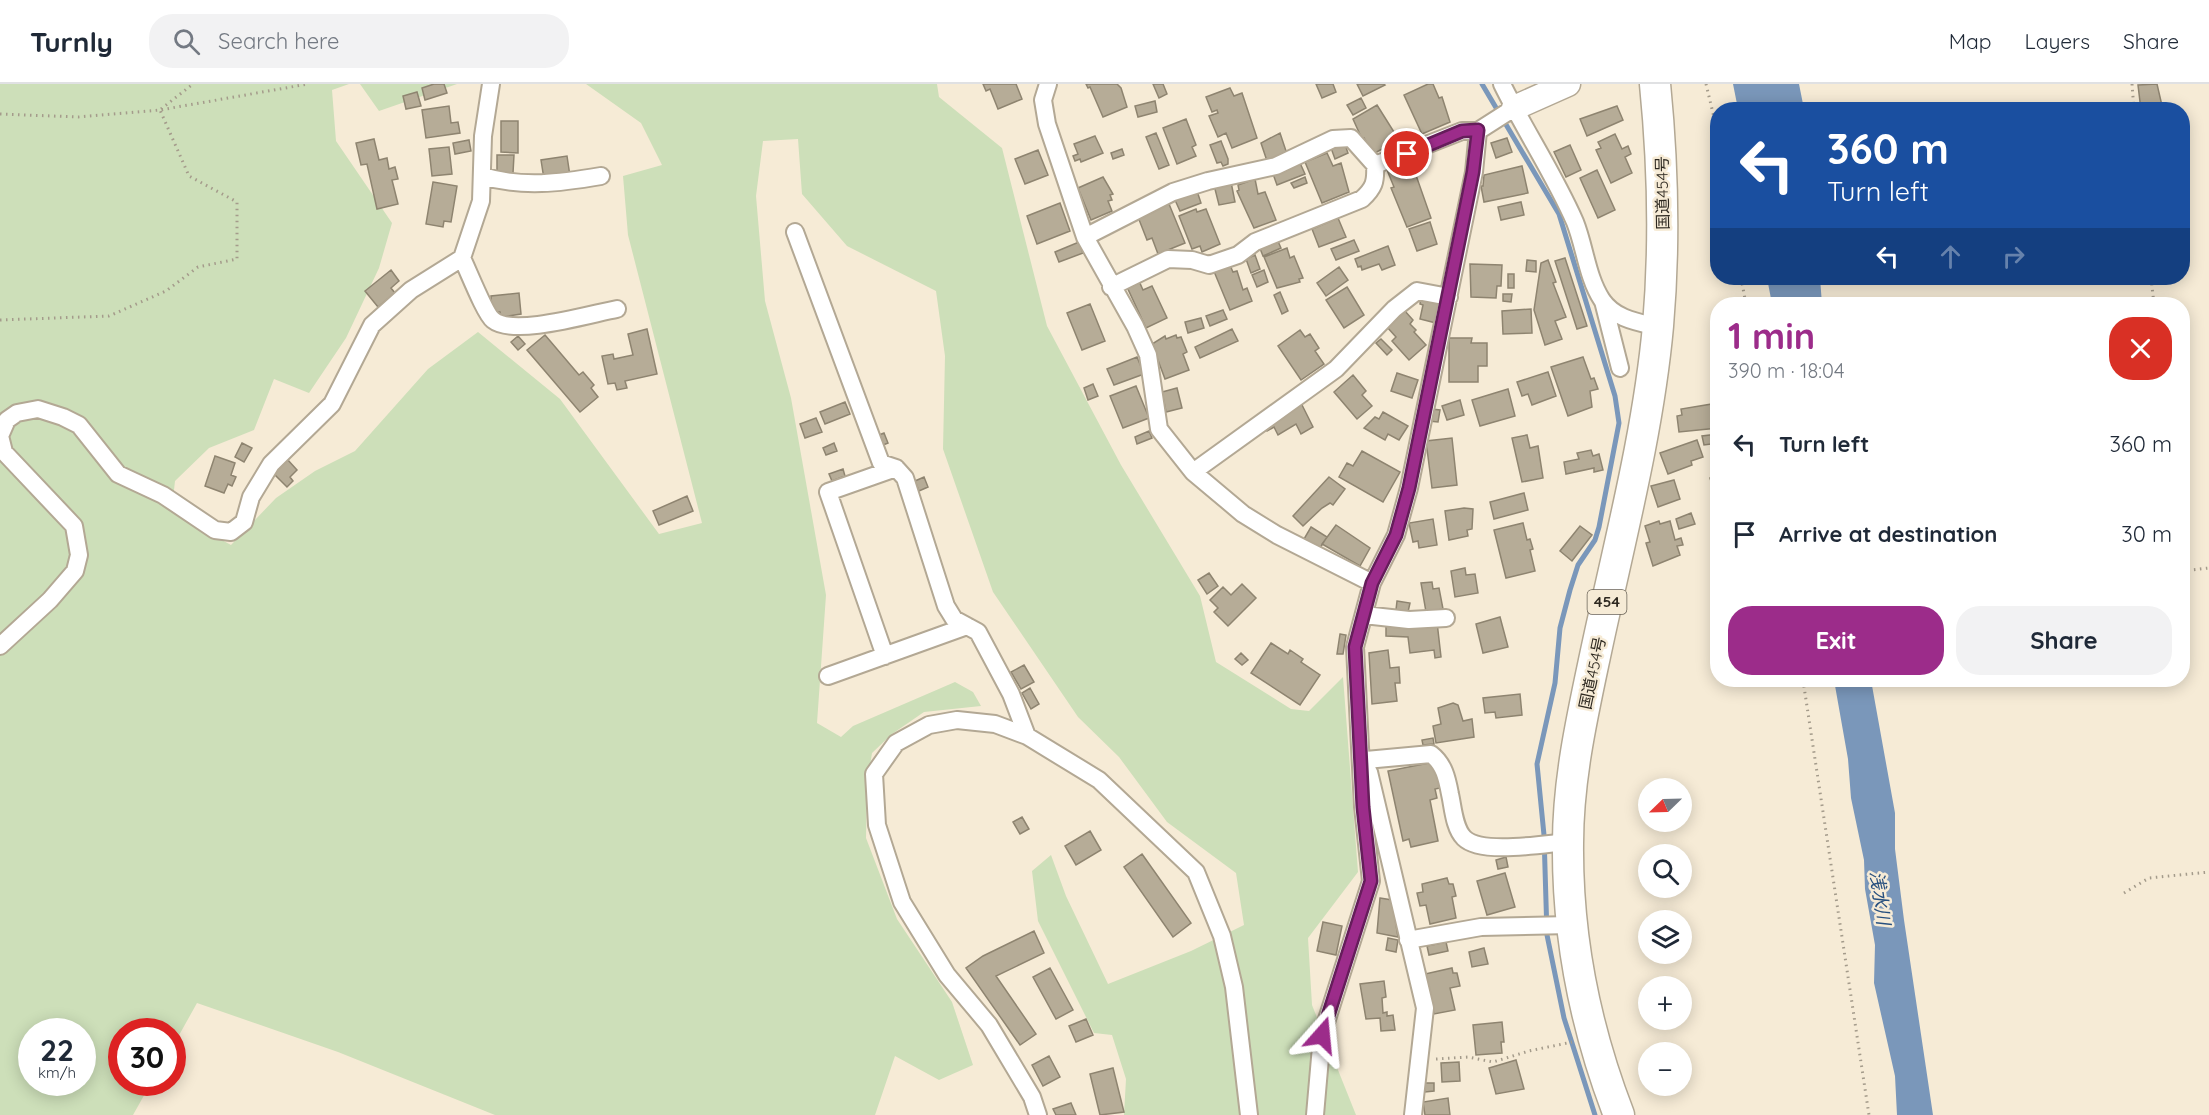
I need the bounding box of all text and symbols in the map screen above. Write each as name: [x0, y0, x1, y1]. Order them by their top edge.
search box: [149, 14, 569, 68]
text: Turnly: [30, 24, 113, 59]
icon: search: [170, 25, 203, 58]
text: Search here: [218, 27, 339, 55]
text: Map: [1949, 28, 1992, 54]
text: Layers: [2025, 28, 2090, 54]
text: Share: [2123, 28, 2179, 54]
text: 360 m: [1827, 122, 1949, 175]
icon: left: [1728, 126, 1806, 204]
pin: [1381, 128, 1432, 179]
icon: arrive: [1390, 137, 1423, 170]
street label: 国道454号: [1651, 156, 1673, 230]
text: Turn left: [1827, 174, 1929, 208]
icon: left: [1871, 240, 1904, 273]
icon: ahead: [1934, 240, 1967, 273]
icon: right: [1997, 240, 2030, 273]
text: 1 min: [1728, 313, 1815, 358]
button: close: [2109, 317, 2172, 380]
text: 390 m · 18:04: [1728, 358, 1844, 383]
icon: left: [1728, 428, 1761, 461]
text: Turn left: [1779, 430, 1869, 458]
text: 360 m: [2109, 430, 2172, 458]
icon: arrive: [1728, 518, 1761, 551]
text: Arrive at destination: [1779, 520, 1997, 548]
text: 30 m: [2121, 520, 2172, 548]
road number: 454: [1588, 590, 1626, 614]
button: Exit: [1728, 606, 1944, 675]
button: Share: [1956, 606, 2172, 675]
street label: 国道454号: [1575, 635, 1609, 711]
north arrow: [1638, 778, 1692, 832]
map controls: [1638, 778, 1692, 1096]
button: search: [1638, 844, 1692, 898]
water label: 浅水川: [1865, 870, 1896, 928]
button: layers: [1638, 910, 1692, 964]
button: +: [1638, 976, 1692, 1030]
position arrow: [1290, 1003, 1354, 1067]
speed limit sign: 30: [108, 1018, 186, 1096]
text: 22: [40, 1031, 74, 1069]
button: −: [1638, 1042, 1692, 1096]
text: km/h: [38, 1063, 76, 1082]

